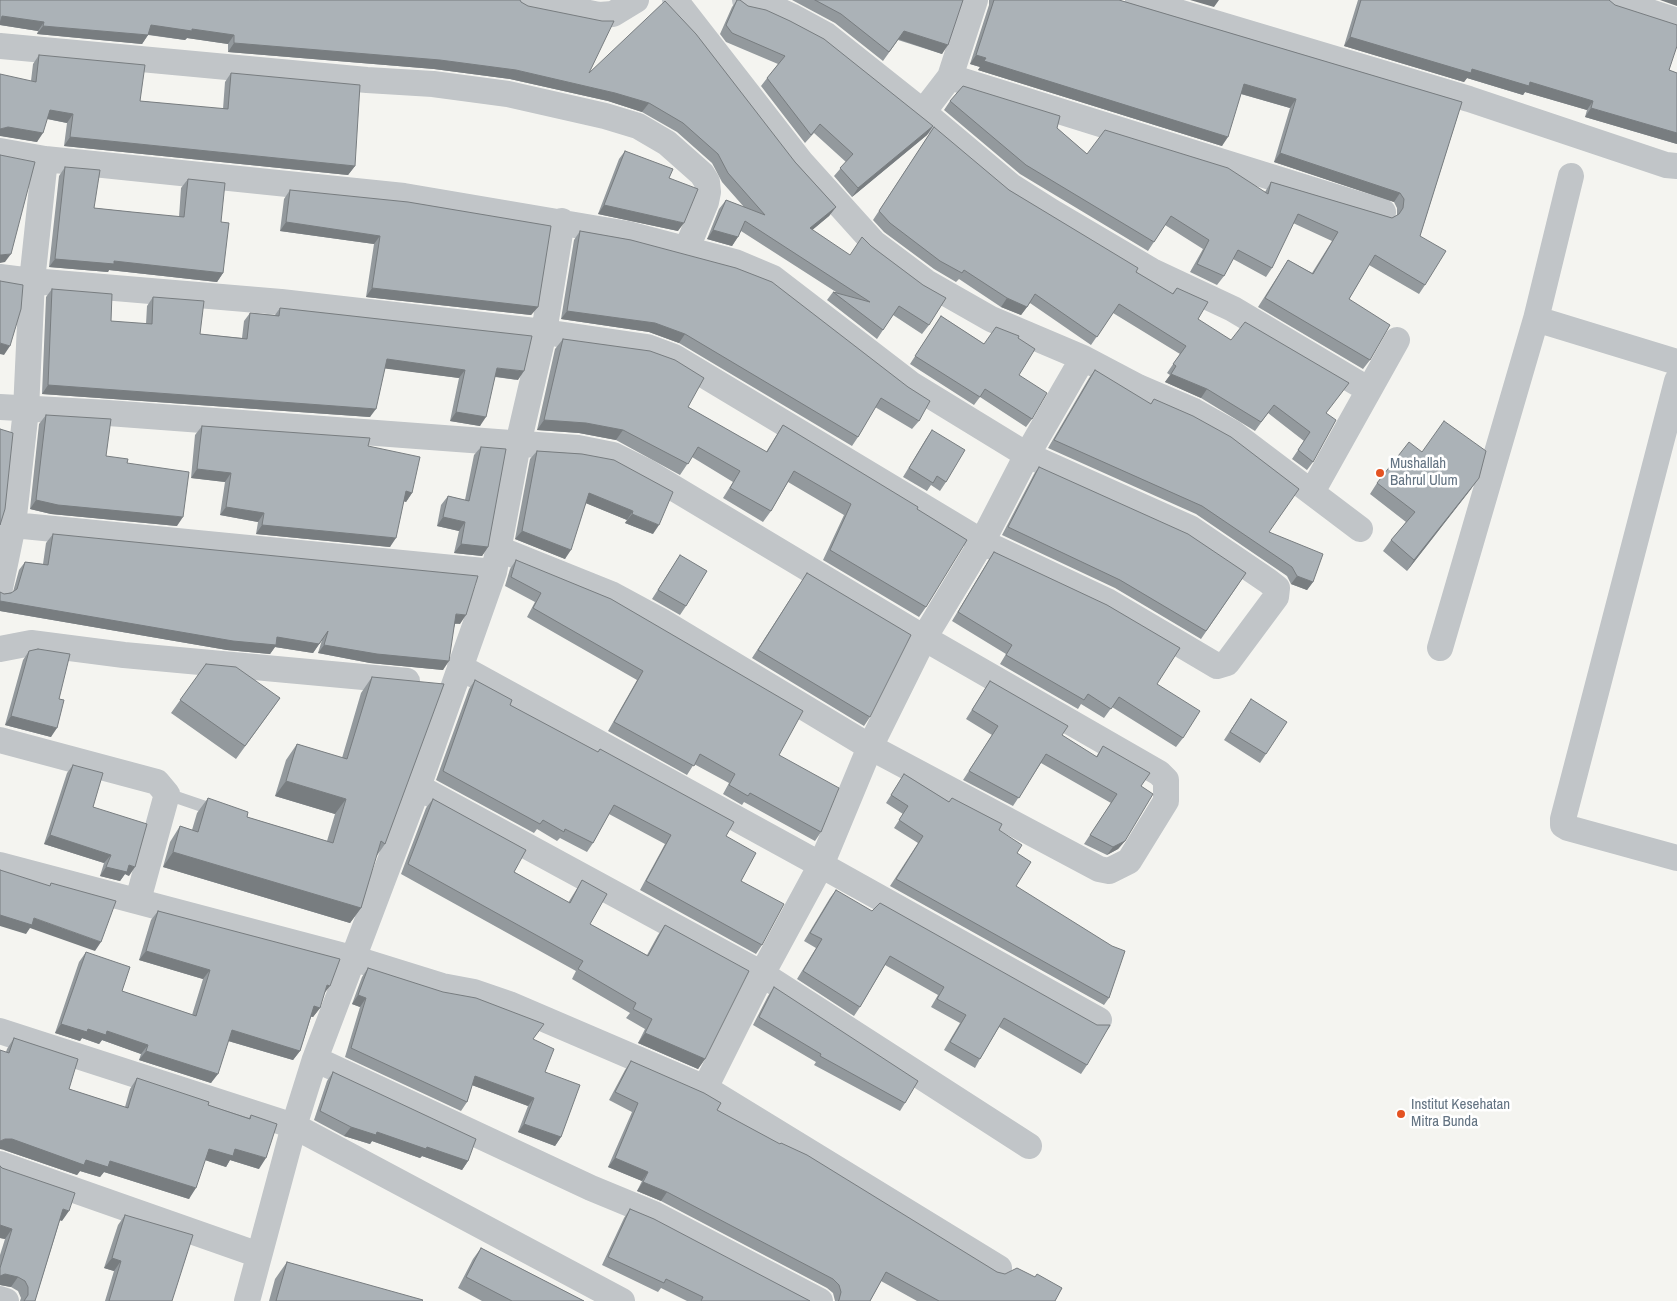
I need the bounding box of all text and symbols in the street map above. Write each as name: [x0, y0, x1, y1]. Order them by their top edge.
place label: Mushallah Bahrul Ulum: [1390, 455, 1458, 490]
marker: Mushallah Bahrul Ulum: [1374, 467, 1386, 479]
place label: Institut Kesehatan Mitra Bunda: [1411, 1096, 1510, 1131]
marker: Institut Kesehatan Mitra Bunda: [1395, 1108, 1407, 1120]

